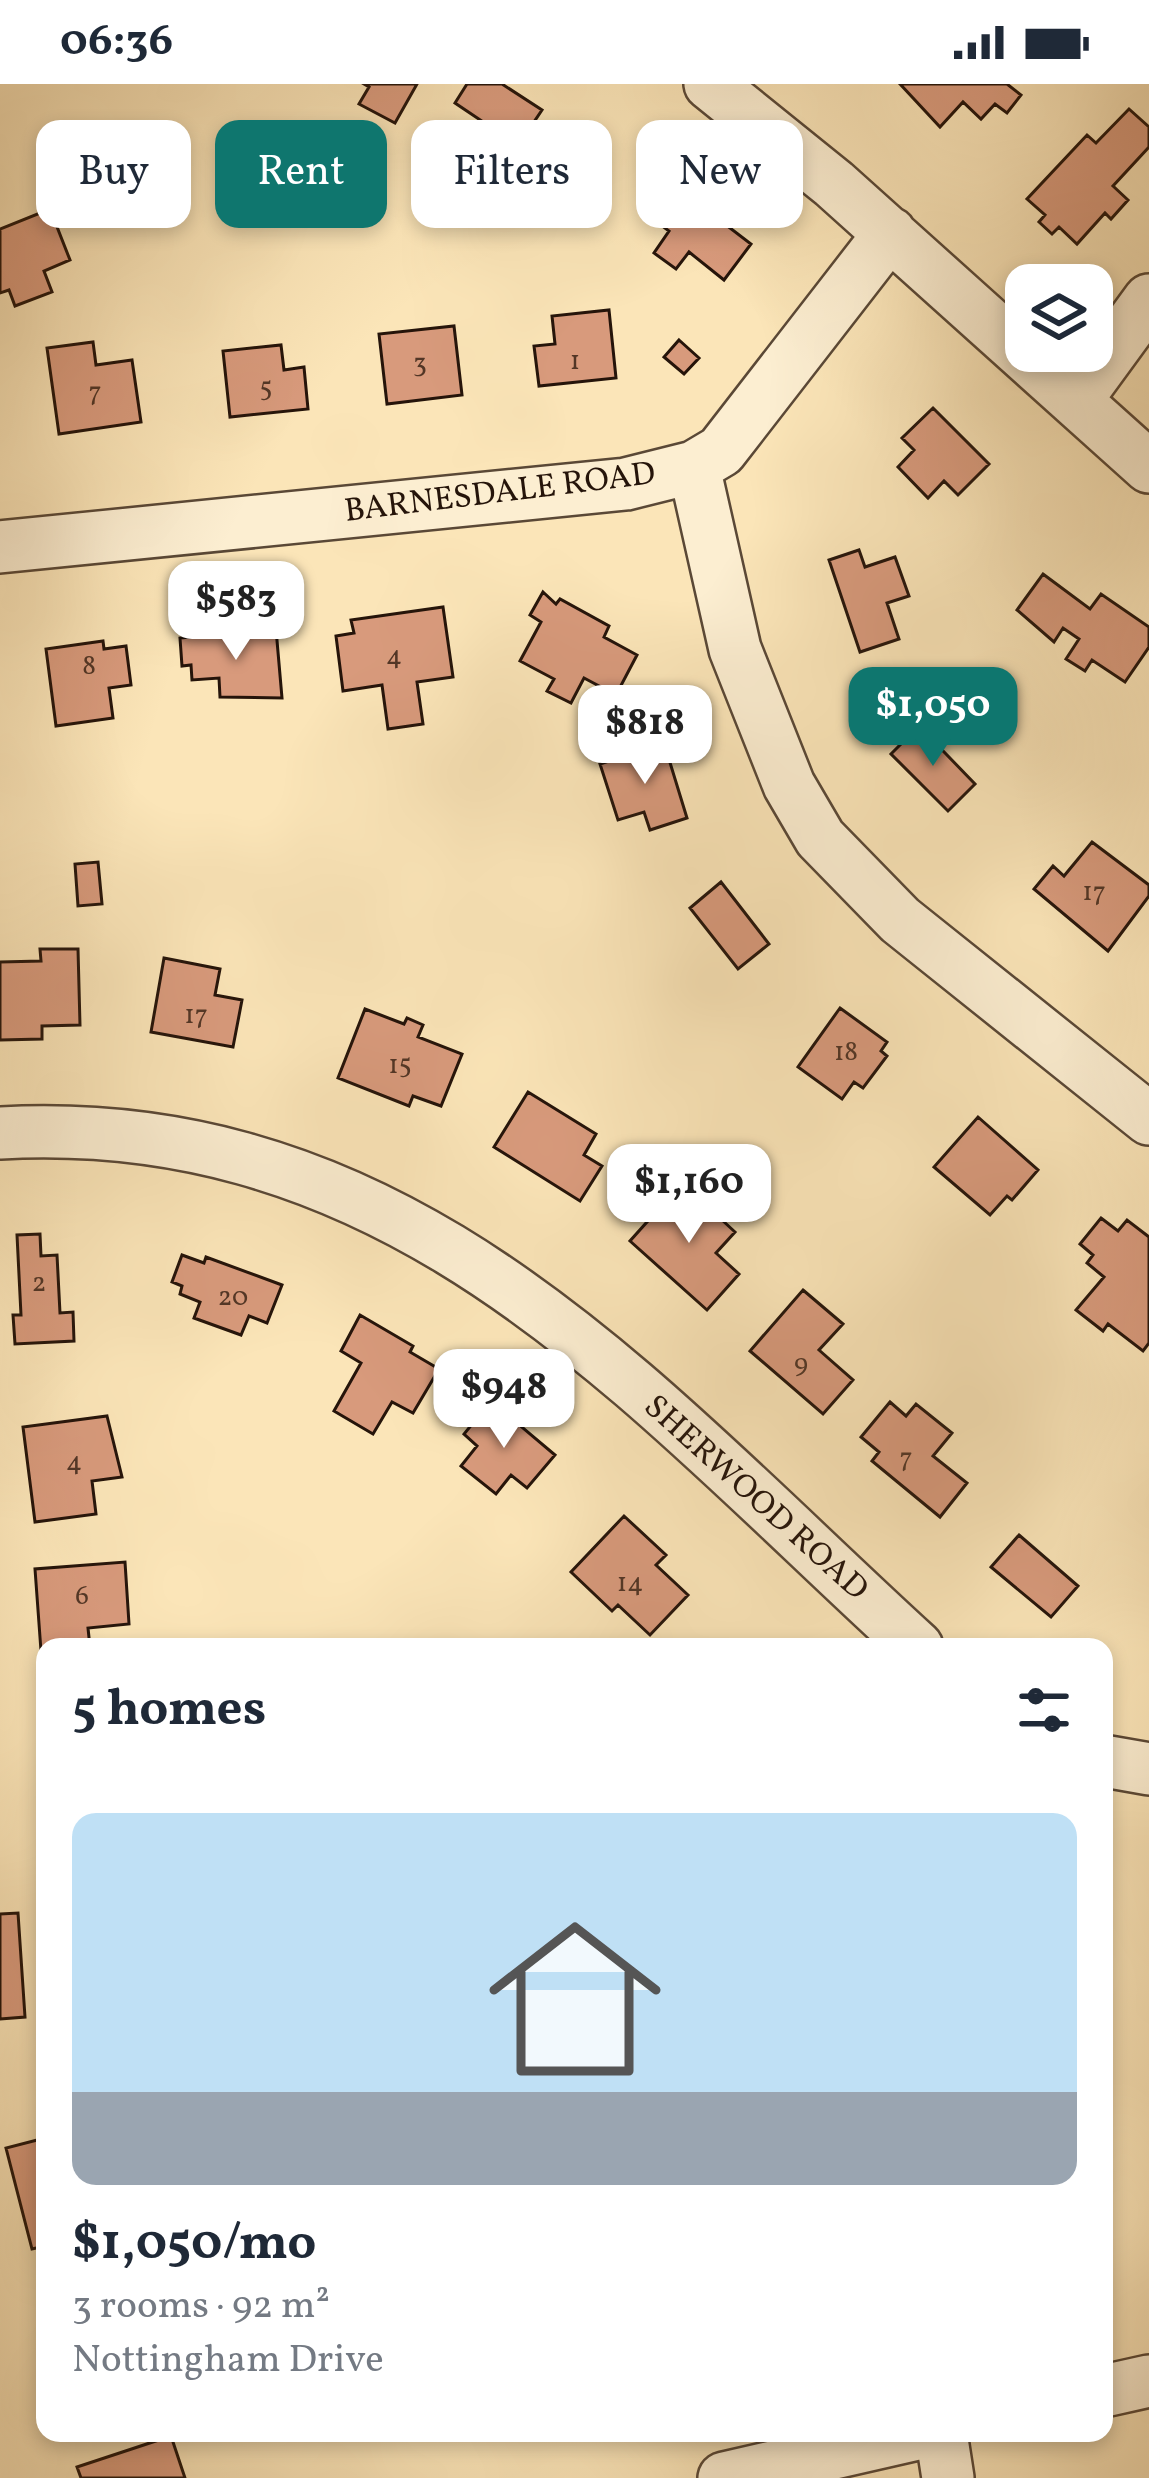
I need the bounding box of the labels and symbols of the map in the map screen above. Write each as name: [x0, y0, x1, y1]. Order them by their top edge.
house number: 1: [570, 343, 580, 381]
house number: 3: [413, 346, 427, 384]
house number: 5: [260, 370, 273, 408]
house number: 7: [88, 374, 102, 412]
street label: BARNESDALE ROAD: [342, 452, 658, 536]
pin: $583: [165, 561, 307, 663]
house number: 4: [386, 638, 402, 676]
house number: 8: [82, 648, 96, 686]
pin: $1,050: [835, 667, 1031, 769]
pin: $818: [574, 685, 716, 787]
house number: 17: [1082, 874, 1106, 912]
house number: 17: [184, 997, 208, 1035]
house number: 18: [834, 1034, 858, 1072]
house number: 15: [388, 1047, 412, 1085]
pin: $1,160: [591, 1144, 787, 1246]
house number: 2: [32, 1265, 46, 1303]
house number: 20: [218, 1279, 248, 1317]
house number: 9: [794, 1346, 808, 1384]
pin: $948: [433, 1349, 575, 1451]
street label: SHERWOOD ROAD: [633, 1386, 877, 1612]
house number: 7: [899, 1440, 913, 1478]
house number: 4: [66, 1444, 82, 1482]
house number: 14: [617, 1565, 643, 1603]
house number: 6: [75, 1578, 89, 1616]

